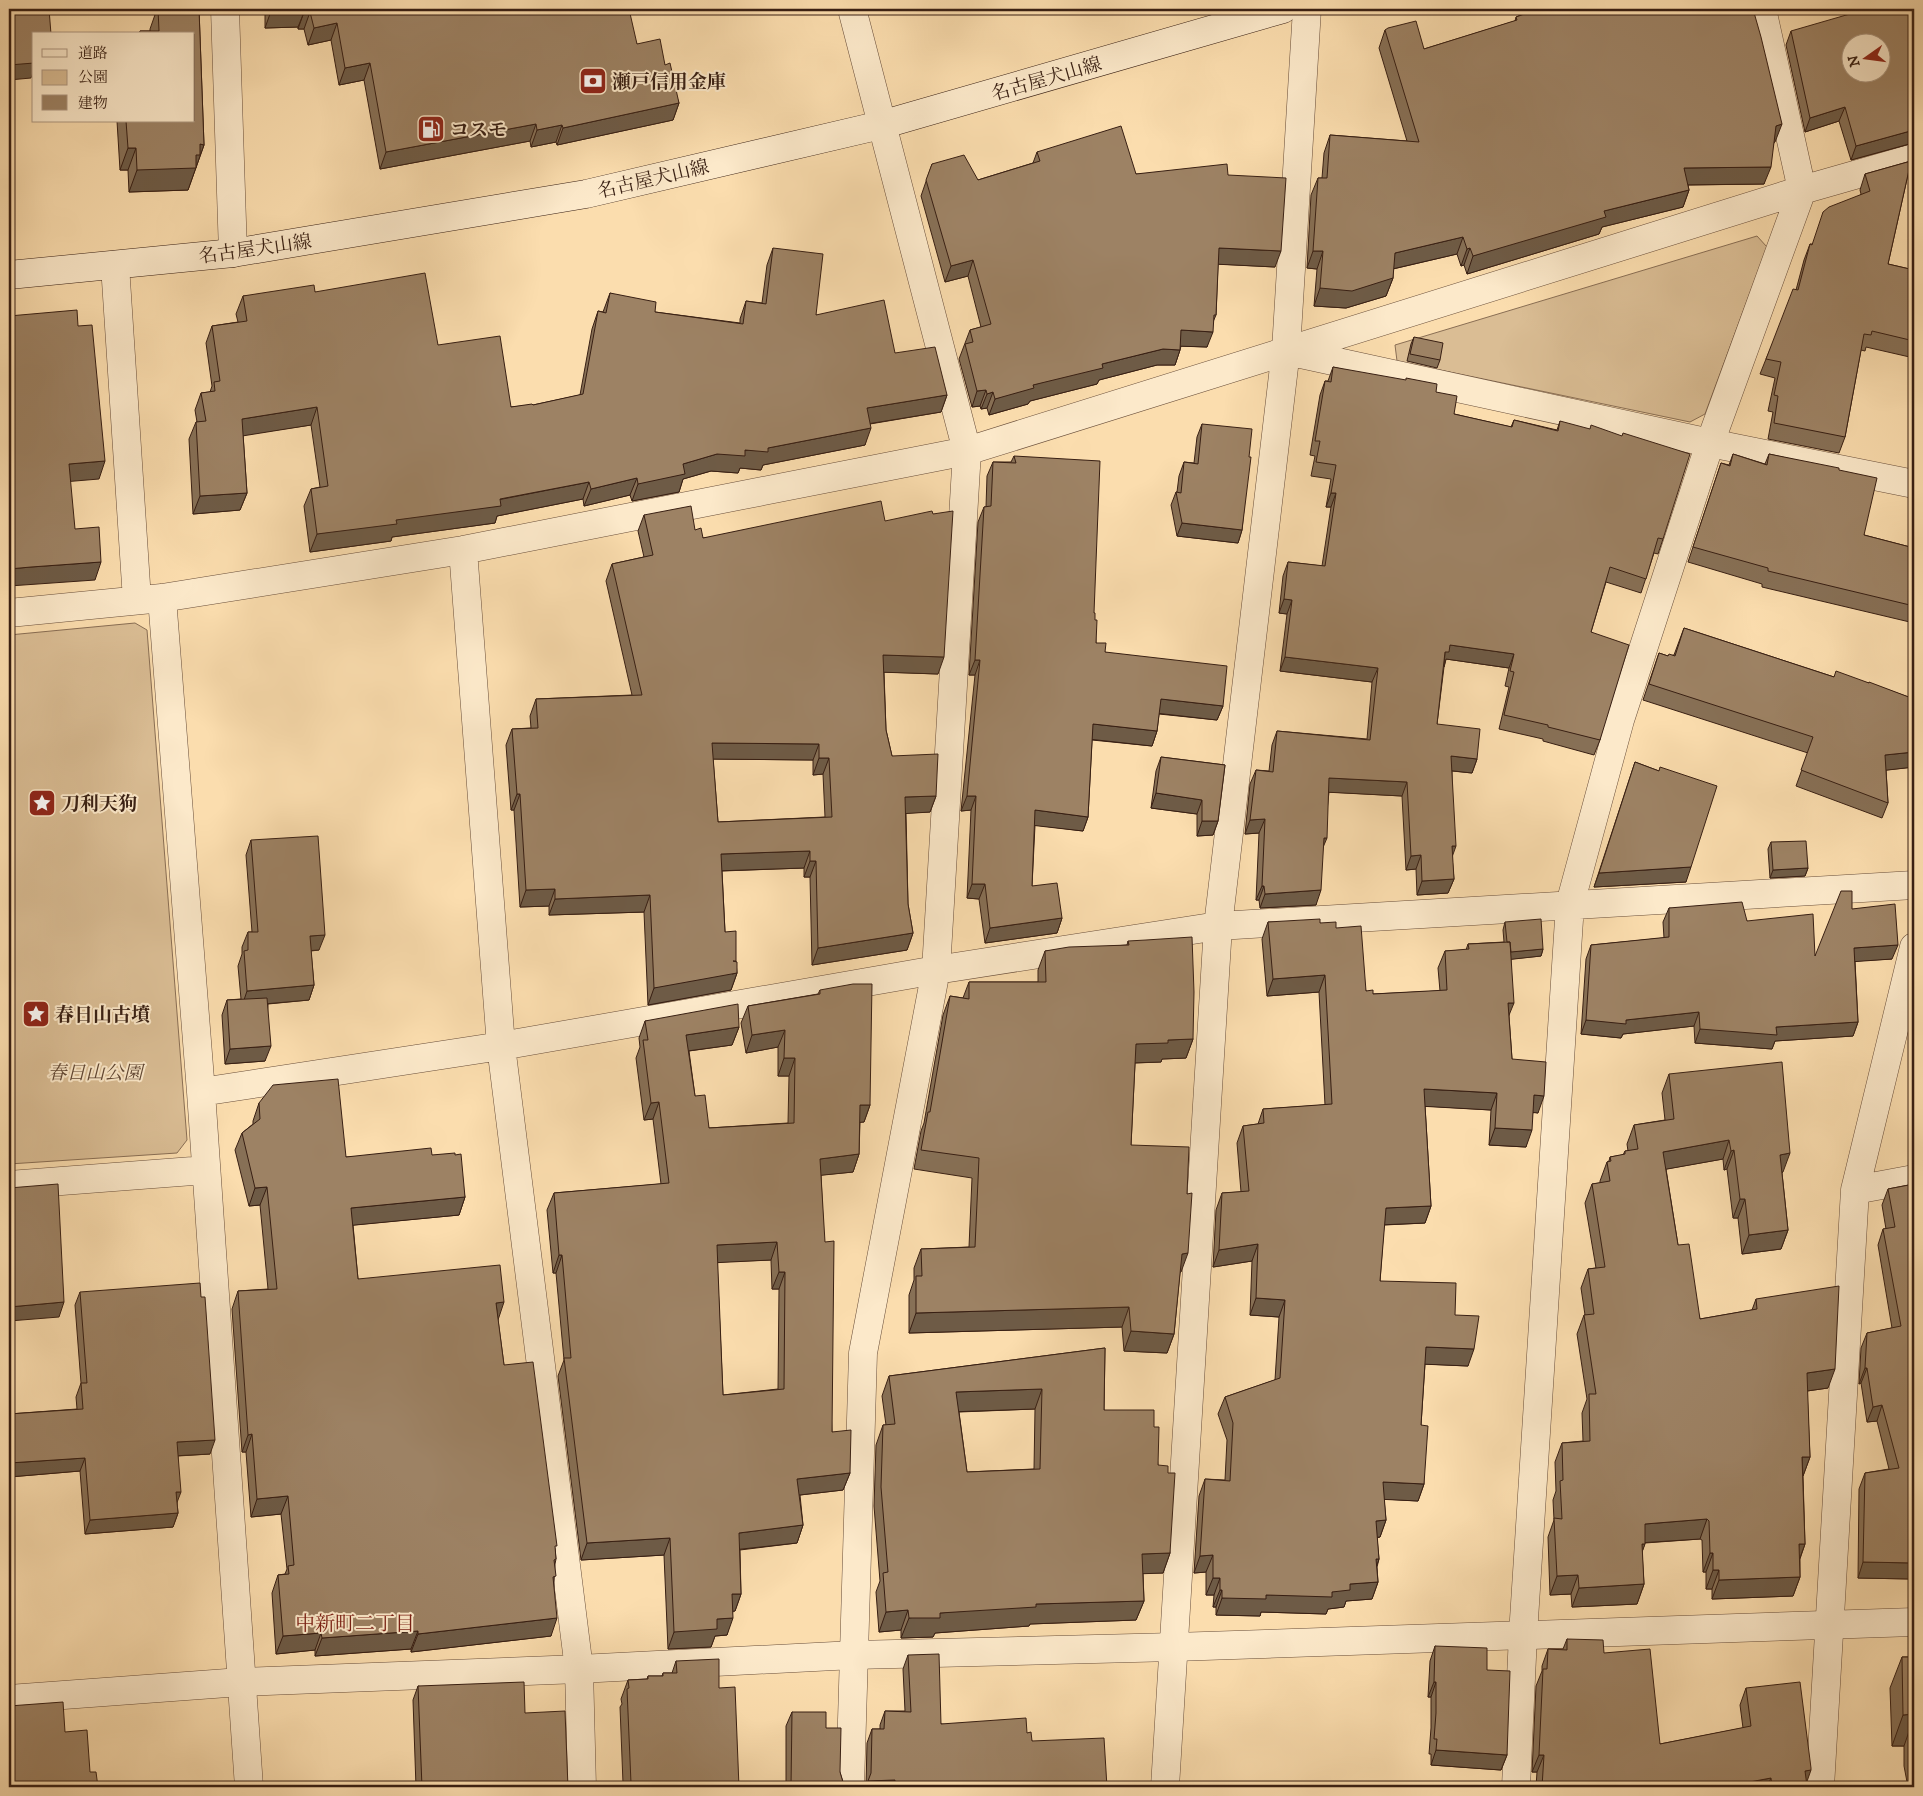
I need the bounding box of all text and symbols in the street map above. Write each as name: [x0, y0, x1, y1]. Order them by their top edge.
legend: [32, 32, 195, 122]
north arrow: [1840, 32, 1890, 82]
text: 道路: [78, 44, 108, 63]
street label: 名古屋犬山線: [988, 53, 1104, 106]
text: N: [1844, 53, 1864, 69]
bank icon: 瀬戸信用金庫: [578, 66, 608, 96]
text: 公園: [78, 68, 108, 87]
place label: 瀬戸信用金庫: [612, 71, 726, 94]
text: 建物: [78, 94, 108, 113]
fuel station icon: コスモ: [416, 114, 446, 144]
place label: コスモ: [450, 119, 507, 142]
street label: 名古屋犬山線: [595, 155, 711, 203]
street label: 名古屋犬山線: [197, 230, 313, 269]
place icon: 刀利天狗: [27, 788, 57, 818]
place label: 刀利天狗: [61, 793, 137, 816]
place icon: 春日山古墳: [21, 999, 51, 1029]
place label: 春日山古墳: [55, 1004, 150, 1027]
park label: 春日山公園: [47, 1062, 145, 1085]
district label: 中新町二丁目: [295, 1612, 415, 1637]

